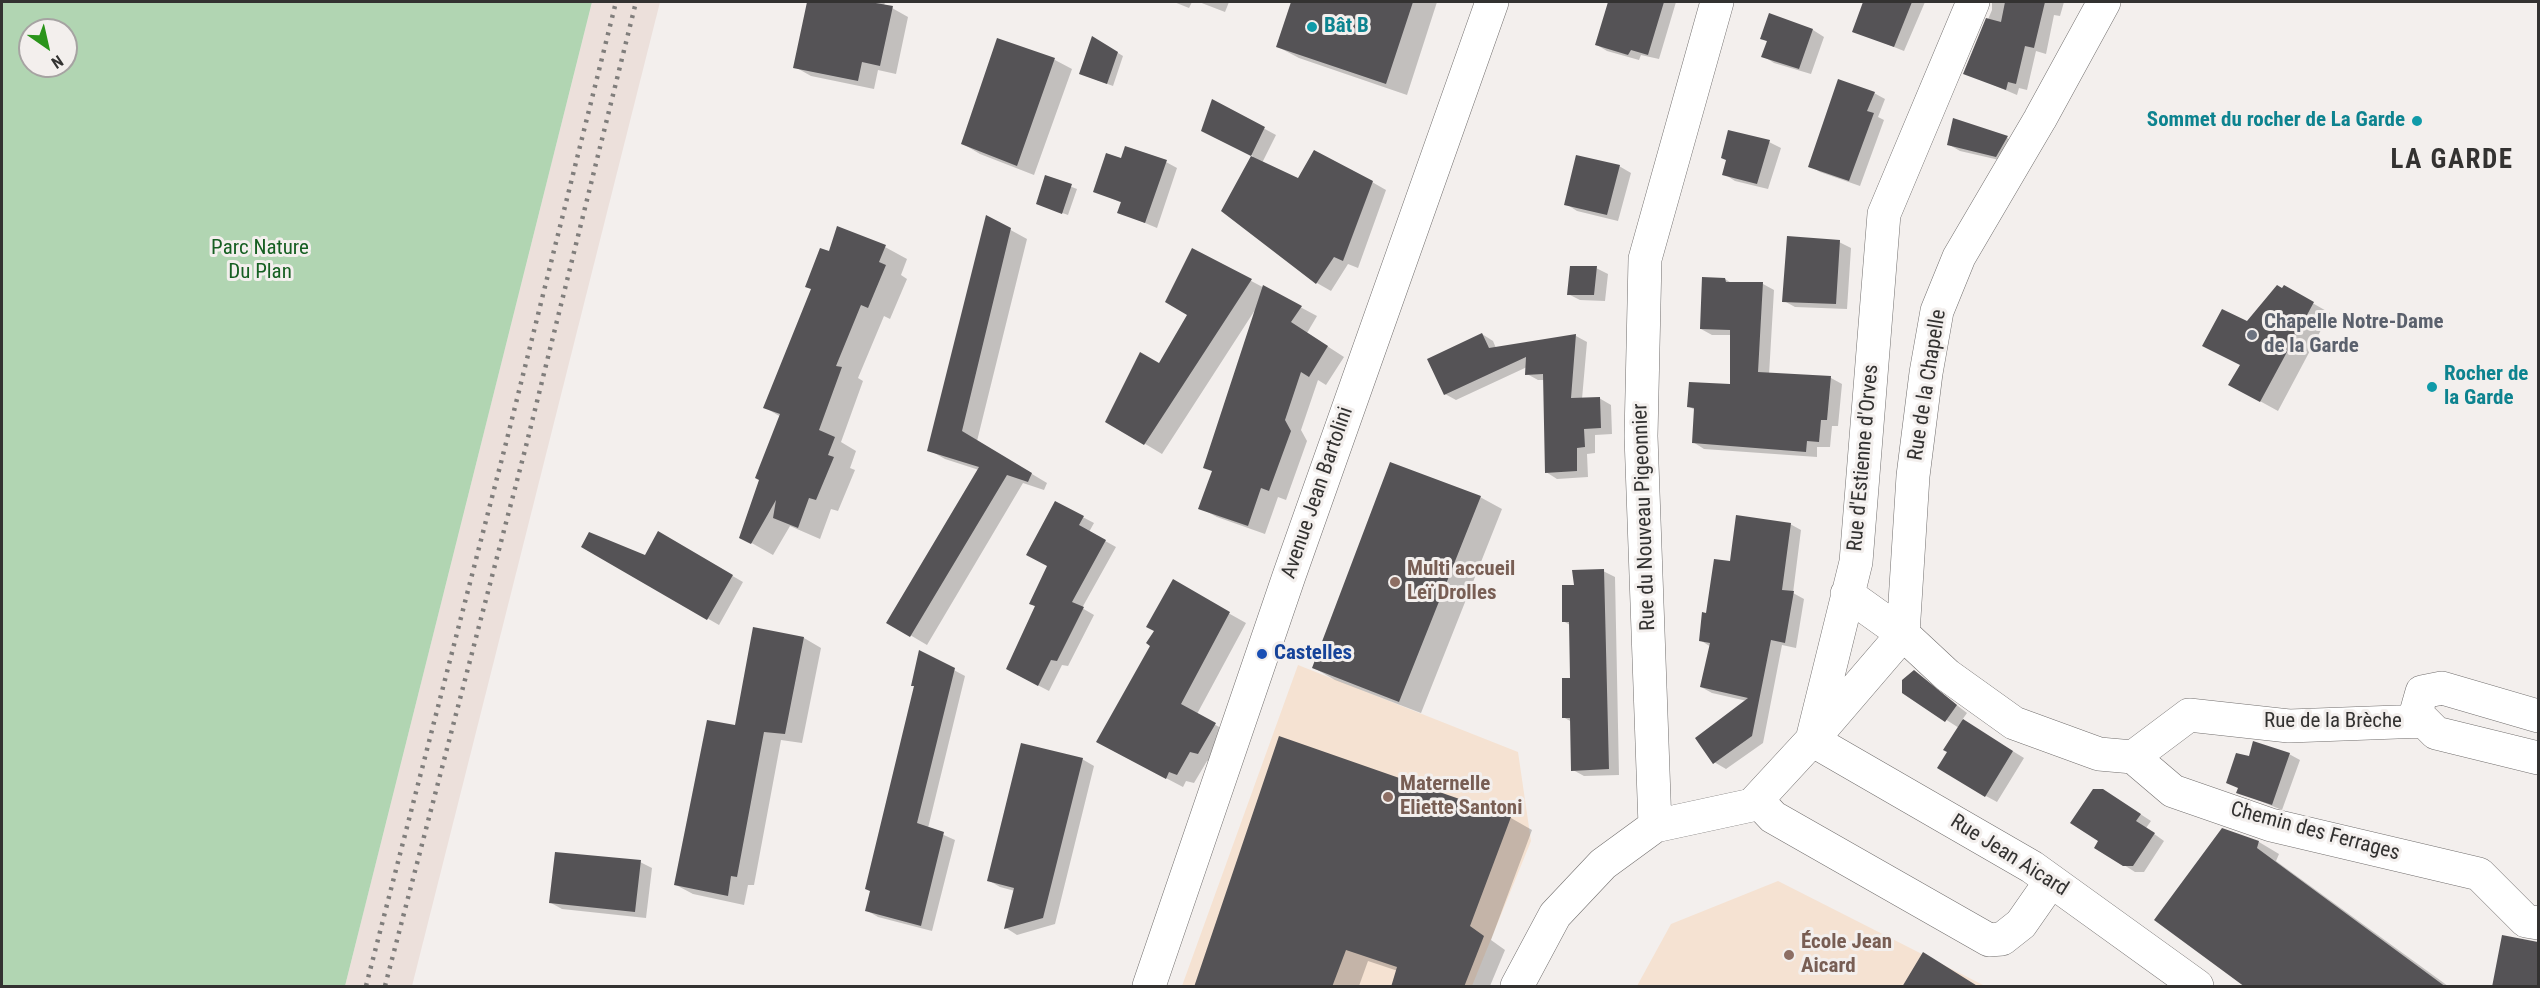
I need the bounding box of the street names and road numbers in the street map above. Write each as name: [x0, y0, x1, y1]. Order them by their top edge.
street label: Rue de la Chapelle: [1904, 308, 1952, 462]
street label: Rue d'Estienne d'Orves: [1843, 364, 1885, 552]
street label: Rue du Nouveau Pigeonnier: [1628, 403, 1662, 631]
street label: Avenue Jean Bartolini: [1277, 404, 1359, 582]
street label: Rue de la Brèche: [2264, 709, 2402, 735]
street label: Chemin des Ferrages: [2228, 797, 2402, 867]
street label: Rue Jean Aicard: [1945, 810, 2073, 902]

